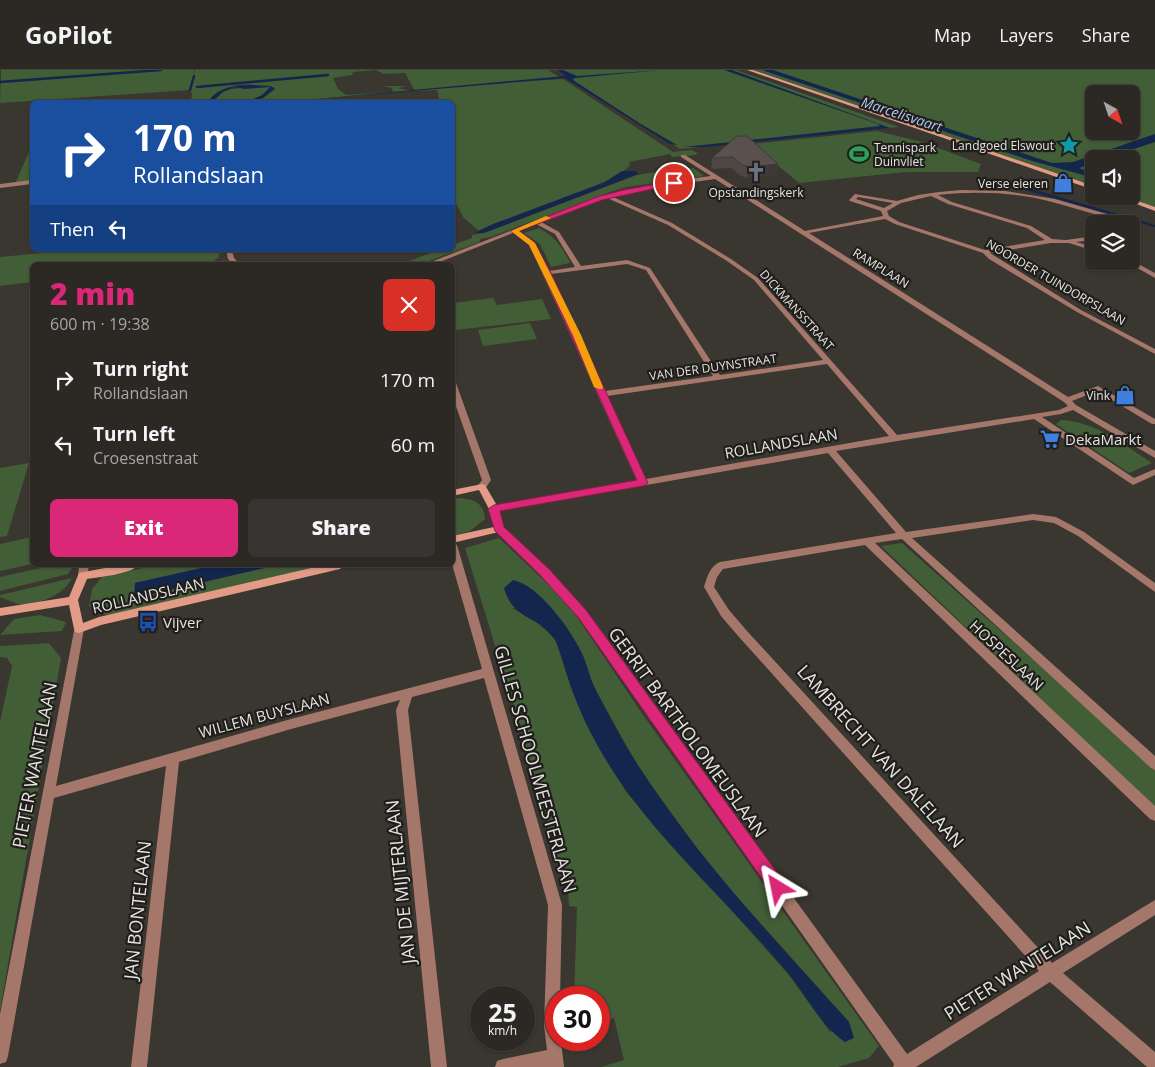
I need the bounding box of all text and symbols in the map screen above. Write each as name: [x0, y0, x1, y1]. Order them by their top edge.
text: GoPilot: [25, 18, 112, 51]
text: Map: [934, 23, 971, 47]
text: Layers: [999, 23, 1054, 47]
text: Share: [1082, 23, 1130, 47]
north arrow: [1085, 85, 1140, 140]
map controls: [1085, 85, 1140, 270]
water label: Marcelisvaart: [859, 92, 946, 136]
text: 170 m: [133, 114, 237, 161]
icon: right: [50, 120, 115, 185]
place icon: Landgoed Elswout: [1058, 134, 1080, 156]
place label: Landgoed Elswout: [952, 137, 1054, 154]
place label: Tennispark Duinvliet: [874, 139, 937, 170]
sports icon: Tennispark Duinvliet: [848, 143, 870, 165]
button: sound: [1085, 150, 1140, 205]
text: Rollandslaan: [133, 159, 264, 189]
church icon: Opstandingskerk: [745, 161, 767, 183]
pin: [653, 162, 695, 204]
icon: arrive: [660, 169, 688, 197]
shop icon: Verse eieren: [1052, 172, 1074, 194]
place label: Verse eieren: [978, 175, 1048, 192]
place label: Opstandingskerk: [709, 184, 804, 201]
icon: left: [104, 215, 132, 243]
button: layers: [1085, 215, 1140, 270]
text: Then: [50, 216, 94, 242]
street label: NOORDER TUINDORPSLAAN: [983, 235, 1129, 329]
street label: RAMPLAAN: [850, 244, 912, 292]
street label: DICKMANSSTRAAT: [756, 266, 838, 354]
text: 2 min: [50, 273, 135, 314]
button: close: [383, 279, 435, 331]
text: 600 m · 19:38: [50, 313, 150, 335]
street label: VAN DER DUYNSTRAAT: [648, 350, 778, 384]
text: Turn right: [93, 356, 188, 382]
icon: right: [50, 366, 78, 394]
text: 170 m: [380, 367, 435, 393]
text: Rollandslaan: [93, 382, 188, 404]
shop icon: Vink: [1114, 384, 1136, 406]
place label: Vink: [1086, 387, 1111, 404]
text: Turn left: [93, 421, 175, 447]
street label: ROLLANDSLAAN: [723, 423, 839, 463]
supermarket icon: DekaMarkt: [1039, 428, 1061, 450]
place label: DekaMarkt: [1065, 429, 1142, 449]
icon: left: [50, 431, 78, 459]
text: 60 m: [391, 432, 435, 458]
text: Croesenstraat: [93, 447, 198, 469]
button: Exit: [50, 499, 238, 557]
button: Share: [248, 499, 435, 557]
street label: ROLLANDSLAAN: [90, 572, 206, 618]
bus stop icon: Vijver: [137, 611, 159, 633]
place label: Vijver: [163, 612, 202, 632]
street label: HOSPESLAAN: [966, 615, 1048, 695]
street label: GERRIT BARTHOLOMEUSLAAN: [603, 622, 773, 842]
street label: GILLES SCHOOLMEESTERLAAN: [489, 643, 583, 895]
street label: LAMBRECHT VAN DALELAAN: [792, 659, 970, 853]
street label: PIETER WANTELAAN: [6, 680, 62, 850]
street label: WILLEM BUYSLAAN: [196, 688, 332, 742]
street label: JAN DE MIJTERLAAN: [379, 799, 421, 967]
street label: JAN BONTELAAN: [118, 839, 156, 982]
position arrow: [751, 861, 803, 913]
street label: PIETER WANTELAAN: [939, 915, 1095, 1025]
speed limit sign: 30: [545, 986, 610, 1051]
text: 25: [488, 995, 517, 1029]
text: km/h: [488, 1022, 517, 1039]

